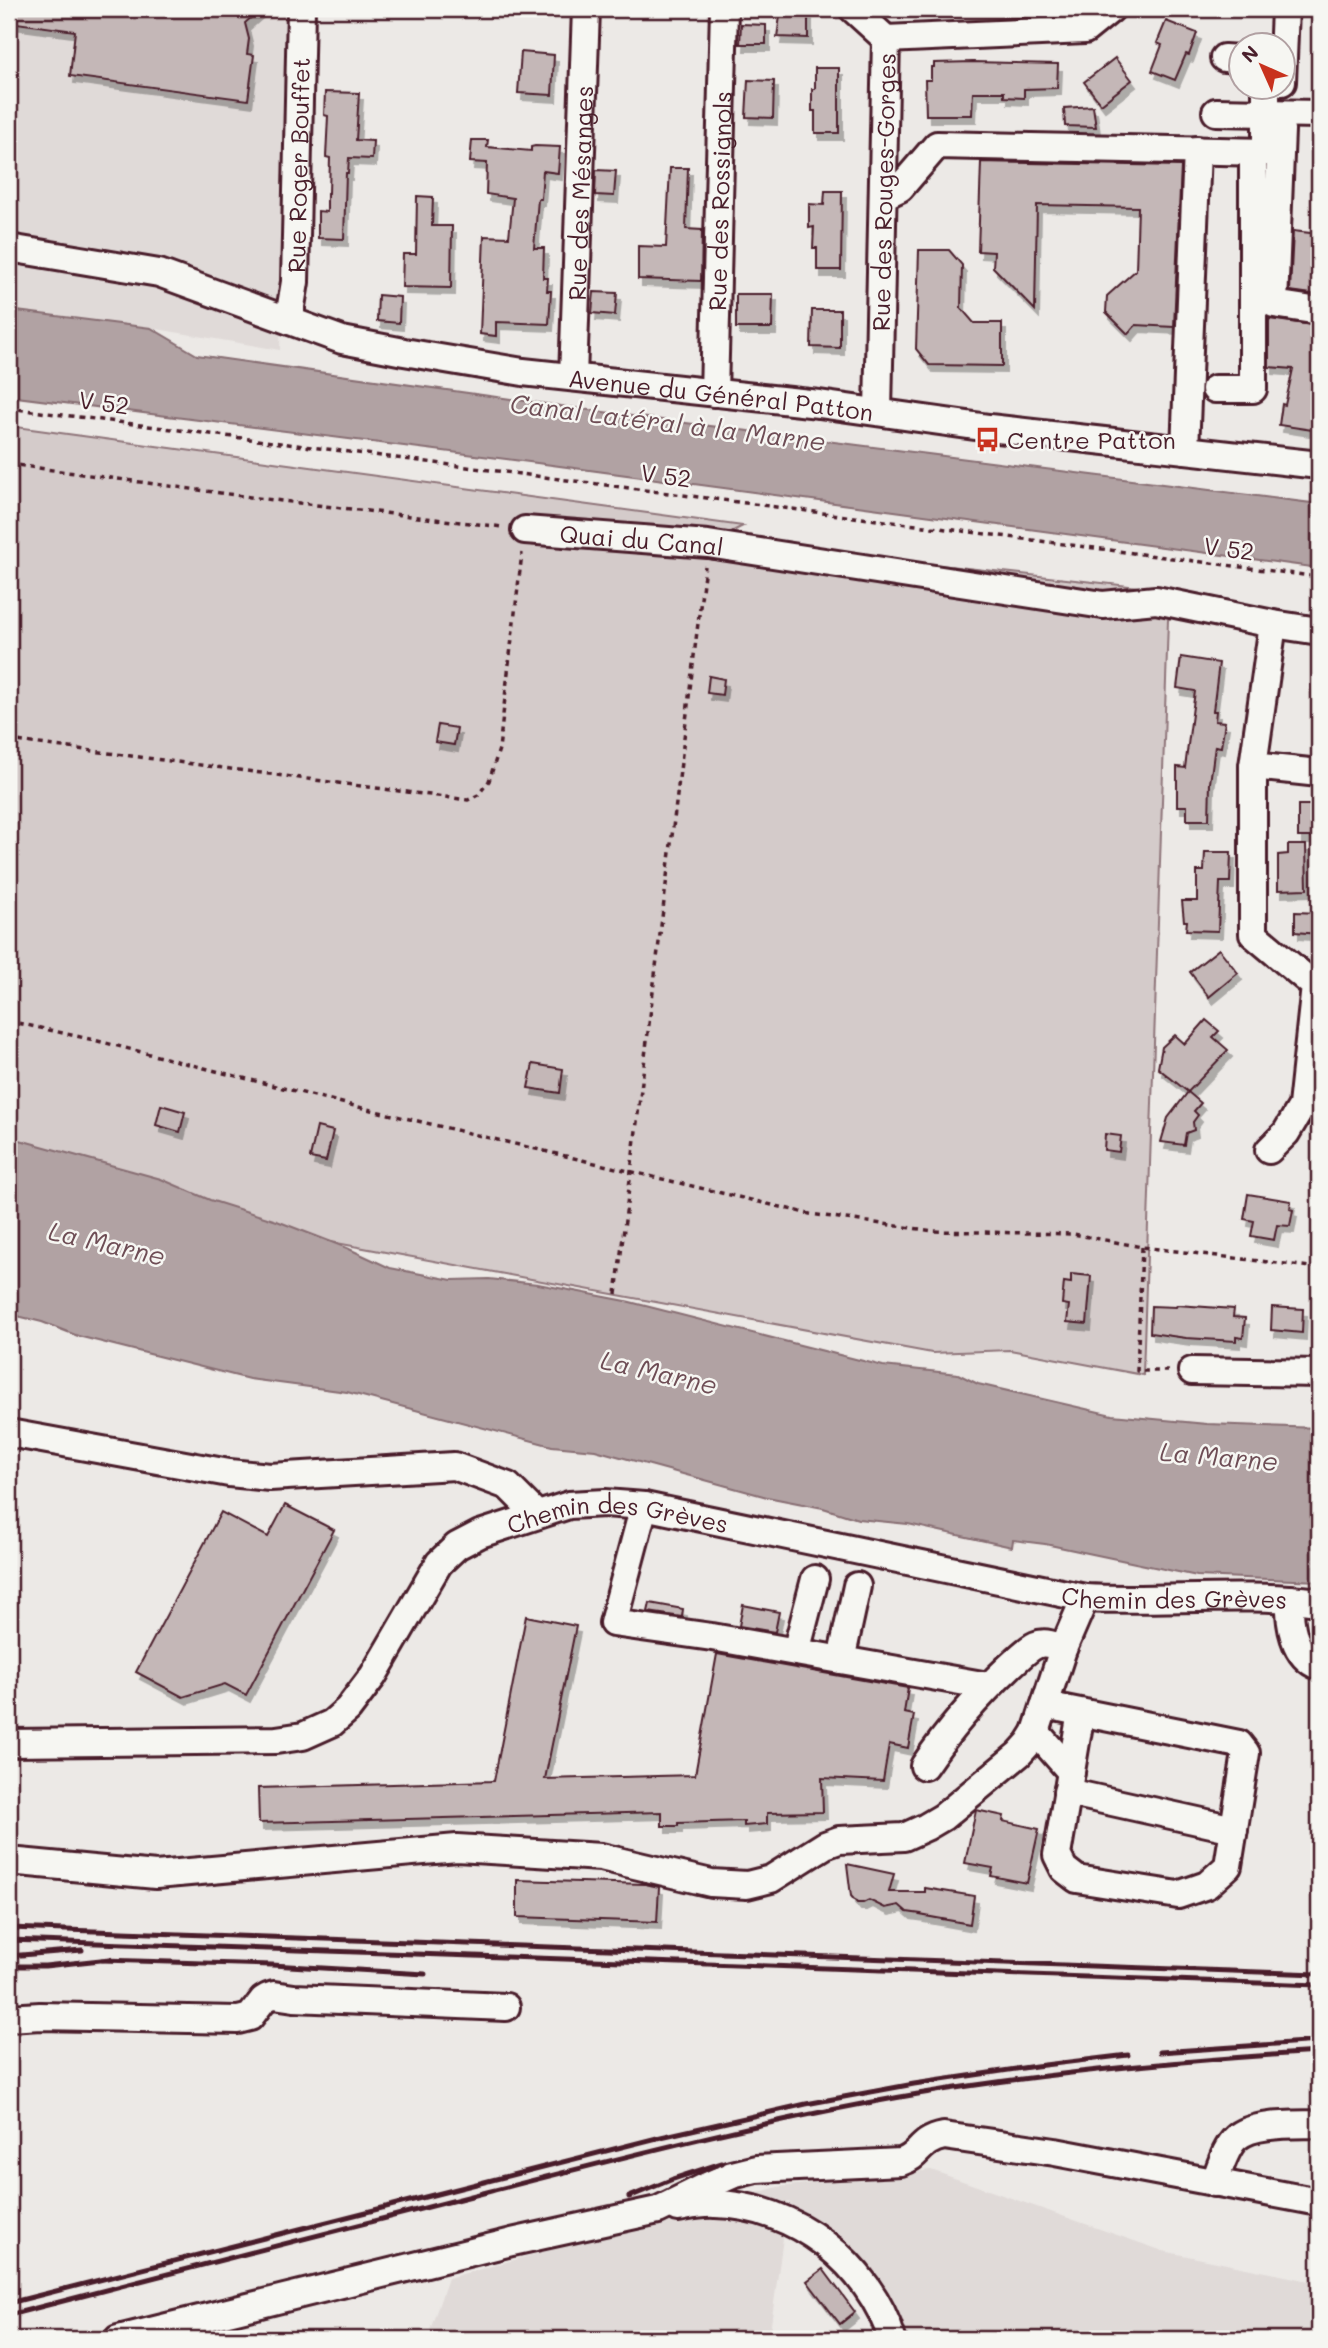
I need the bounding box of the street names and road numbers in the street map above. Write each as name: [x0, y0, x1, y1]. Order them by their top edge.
street label: Rue des Rouges-Gorges: [864, 53, 901, 332]
street label: Rue Roger Bouffet: [280, 57, 315, 273]
street label: Rue des Mésanges: [560, 85, 599, 301]
street label: Rue des Rossignols: [701, 91, 737, 311]
street label: Avenue du Général Patton: [567, 362, 875, 427]
street label: V 52: [77, 384, 131, 420]
street label: V 52: [639, 457, 693, 493]
street label: Quai du Canal: [559, 517, 726, 562]
street label: V 52: [1202, 530, 1256, 566]
street label: Chemin des Grèves: [503, 1487, 731, 1540]
street label: Chemin des Grèves: [1059, 1578, 1288, 1615]

